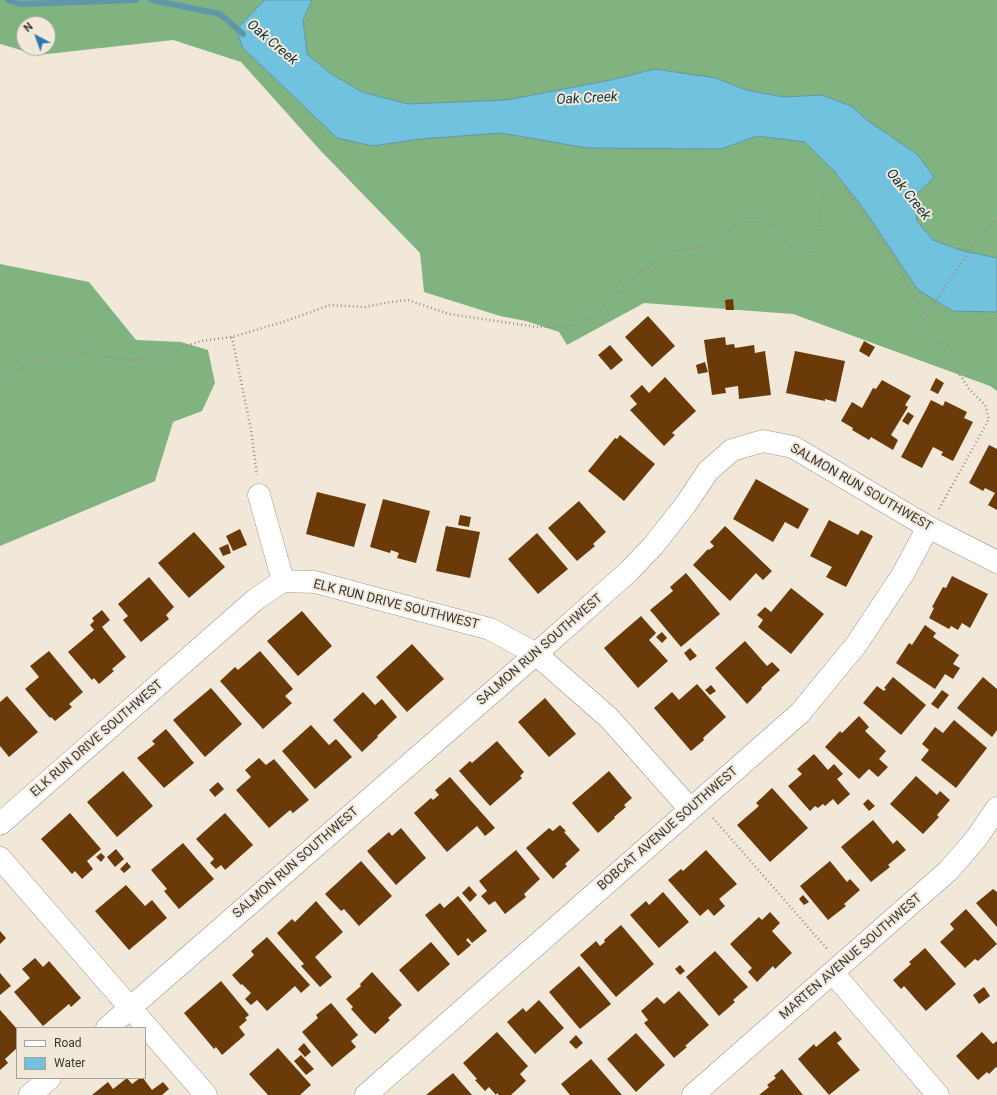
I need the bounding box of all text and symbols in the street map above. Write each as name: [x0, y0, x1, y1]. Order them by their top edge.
north arrow: [16, 16, 56, 56]
water label: Oak Creek: [243, 17, 301, 69]
text: N: [21, 20, 36, 35]
water label: Oak Creek: [556, 89, 618, 109]
water label: Oak Creek: [882, 166, 934, 224]
street label: SALMON RUN SOUTHWEST: [787, 441, 935, 535]
street label: ELK RUN DRIVE SOUTHWEST: [312, 577, 480, 633]
street label: SALMON RUN SOUTHWEST: [474, 591, 606, 709]
street label: ELK RUN DRIVE SOUTHWEST: [28, 677, 166, 801]
street label: BOBCAT AVENUE SOUTHWEST: [595, 764, 741, 894]
street label: SALMON RUN SOUTHWEST: [230, 804, 362, 922]
street label: MARTEN AVENUE SOUTHWEST: [777, 891, 925, 1023]
legend: [16, 1027, 146, 1079]
text: Road: [54, 1036, 82, 1050]
text: Water: [54, 1056, 85, 1070]

